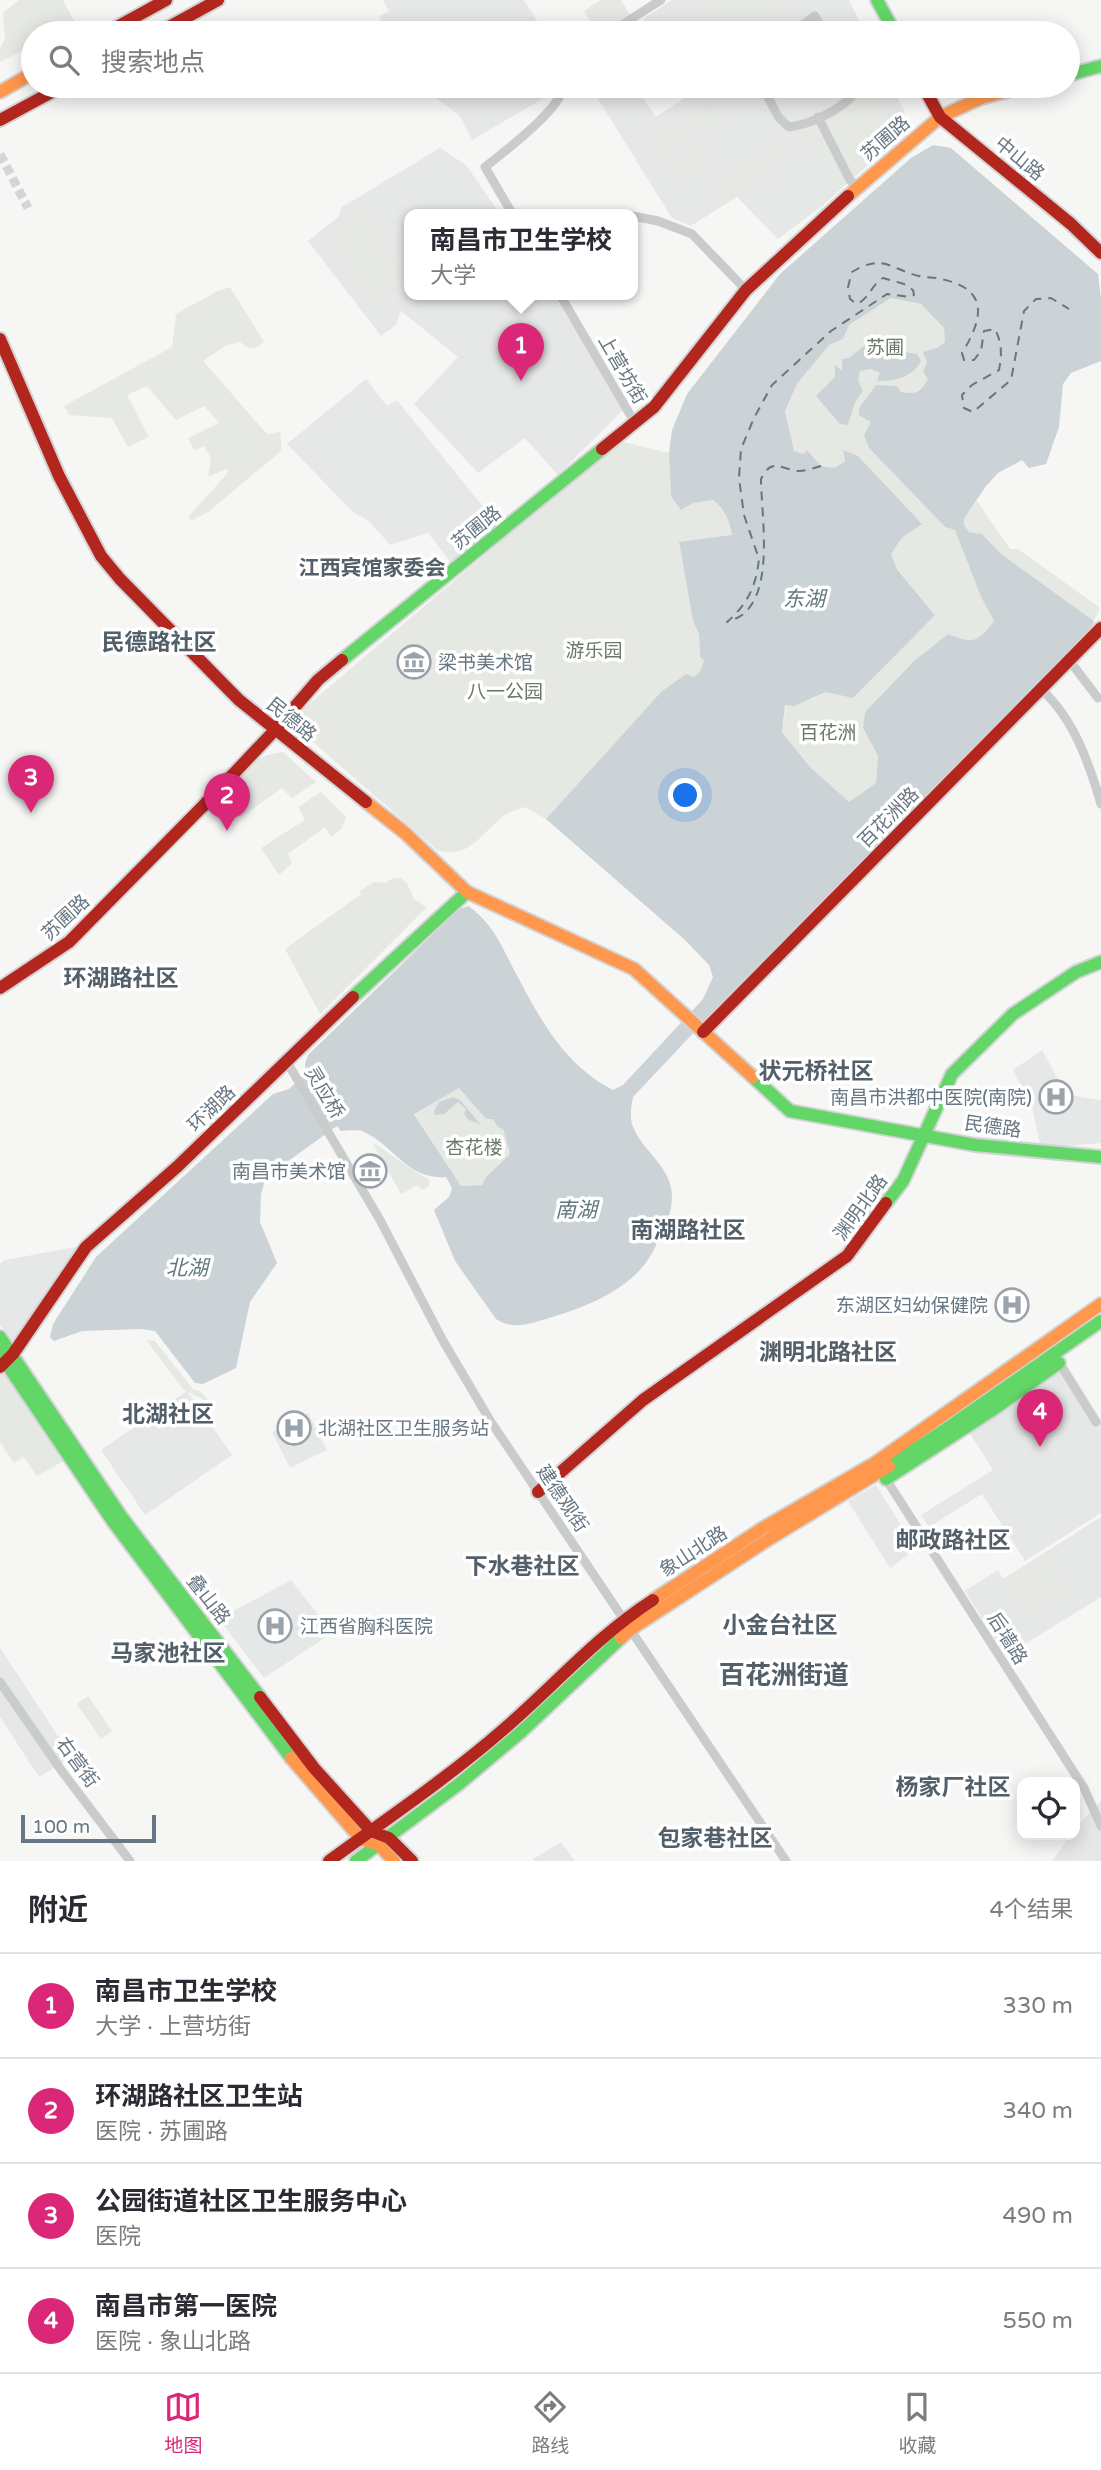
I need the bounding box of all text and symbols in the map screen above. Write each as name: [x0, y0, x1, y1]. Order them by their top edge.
search box: [21, 21, 1080, 98]
icon: search: [45, 41, 83, 79]
text: 搜索地点: [101, 47, 205, 78]
street label: 苏圃路: [857, 112, 914, 166]
street label: 中山路: [990, 132, 1048, 185]
popup: [404, 209, 638, 300]
text: 南昌市卫生学校: [430, 225, 612, 256]
text: 大学: [430, 262, 476, 290]
pin: 1: [498, 323, 544, 381]
street label: 上营坊街: [594, 331, 651, 408]
park label: 苏圃: [866, 337, 904, 359]
street label: 苏圃路: [448, 501, 506, 554]
district label: 江西宾馆家委会: [299, 556, 446, 581]
water label: 东湖: [783, 587, 828, 612]
district label: 民德路社区: [102, 629, 217, 657]
park label: 游乐园: [565, 640, 623, 662]
museum icon: 梁书美术馆: [395, 643, 433, 681]
place label: 梁书美术馆: [438, 652, 533, 674]
park label: 八一公园: [467, 681, 543, 703]
street label: 民德路: [262, 693, 320, 746]
park label: 百花洲: [799, 722, 857, 744]
pin: 3: [8, 755, 54, 813]
pin: 2: [204, 773, 250, 831]
your location: [668, 778, 702, 812]
street label: 百花洲路: [854, 783, 923, 852]
street label: 苏圃路: [37, 890, 94, 945]
district label: 环湖路社区: [64, 965, 179, 993]
district label: 状元桥社区: [759, 1058, 874, 1086]
street label: 灵应桥: [300, 1062, 348, 1123]
hospital icon: 南昌市洪都中医院(南院): [1037, 1078, 1075, 1116]
street label: 环湖路: [184, 1081, 240, 1136]
place label: 南昌市洪都中医院(南院): [830, 1087, 1032, 1109]
street label: 民德路: [963, 1112, 1023, 1142]
park label: 杏花楼: [445, 1137, 503, 1159]
museum icon: 南昌市美术馆: [351, 1152, 389, 1190]
place label: 南昌市美术馆: [232, 1161, 346, 1183]
street label: 渊明北路: [830, 1170, 892, 1245]
water label: 南湖: [555, 1198, 600, 1223]
district label: 南湖路社区: [631, 1217, 746, 1245]
water label: 北湖: [166, 1256, 211, 1281]
hospital icon: 东湖区妇幼保健院: [993, 1286, 1031, 1324]
place label: 东湖区妇幼保健院: [836, 1295, 988, 1317]
district label: 渊明北路社区: [759, 1339, 897, 1367]
pin: 4: [1017, 1389, 1063, 1447]
district label: 北湖社区: [122, 1401, 214, 1429]
hospital icon: 北湖社区卫生服务站: [275, 1409, 313, 1447]
place label: 北湖社区卫生服务站: [318, 1418, 489, 1440]
street label: 建德观街: [532, 1461, 593, 1536]
street label: 象山北路: [656, 1522, 731, 1582]
district label: 邮政路社区: [896, 1527, 1011, 1555]
district label: 下水巷社区: [465, 1553, 580, 1581]
street label: 叠山路: [182, 1570, 234, 1629]
hospital icon: 江西省胸科医院: [256, 1607, 294, 1645]
street label: 后墙路: [983, 1609, 1032, 1669]
district label: 小金台社区: [723, 1612, 838, 1640]
place label: 江西省胸科医院: [300, 1616, 433, 1638]
district label: 马家池社区: [111, 1640, 226, 1668]
district label: 百花洲街道: [719, 1660, 849, 1691]
street label: 右营街: [52, 1733, 103, 1792]
district label: 杨家厂社区: [896, 1774, 1011, 1802]
map controls: [1017, 1777, 1080, 1840]
button: locate: [1017, 1777, 1080, 1840]
scale bar: [21, 1812, 156, 1844]
text: 100 m: [32, 1816, 90, 1838]
district label: 包家巷社区: [658, 1825, 773, 1853]
text: 附近: [28, 1892, 88, 1929]
text: 4个结果: [990, 1896, 1073, 1924]
text: 南昌市卫生学校: [95, 1976, 277, 2007]
text: 1: [44, 1992, 58, 2020]
text: 330 m: [1003, 1992, 1073, 2020]
text: 大学 · 上营坊街: [95, 2013, 251, 2041]
text: 环湖路社区卫生站: [95, 2081, 303, 2112]
text: 2: [44, 2097, 58, 2125]
text: 340 m: [1003, 2097, 1073, 2125]
text: 医院 · 苏圃路: [95, 2118, 228, 2146]
text: 公园街道社区卫生服务中心: [95, 2186, 407, 2217]
text: 3: [44, 2202, 58, 2230]
text: 490 m: [1003, 2202, 1073, 2230]
text: 医院: [95, 2223, 141, 2251]
text: 南昌市第一医院: [95, 2291, 277, 2322]
text: 4: [44, 2307, 58, 2335]
text: 550 m: [1003, 2307, 1073, 2335]
text: 医院 · 象山北路: [95, 2328, 251, 2356]
tab: 地图: [164, 2388, 203, 2457]
tab: 路线: [531, 2388, 570, 2457]
tab: 收藏: [898, 2388, 937, 2457]

